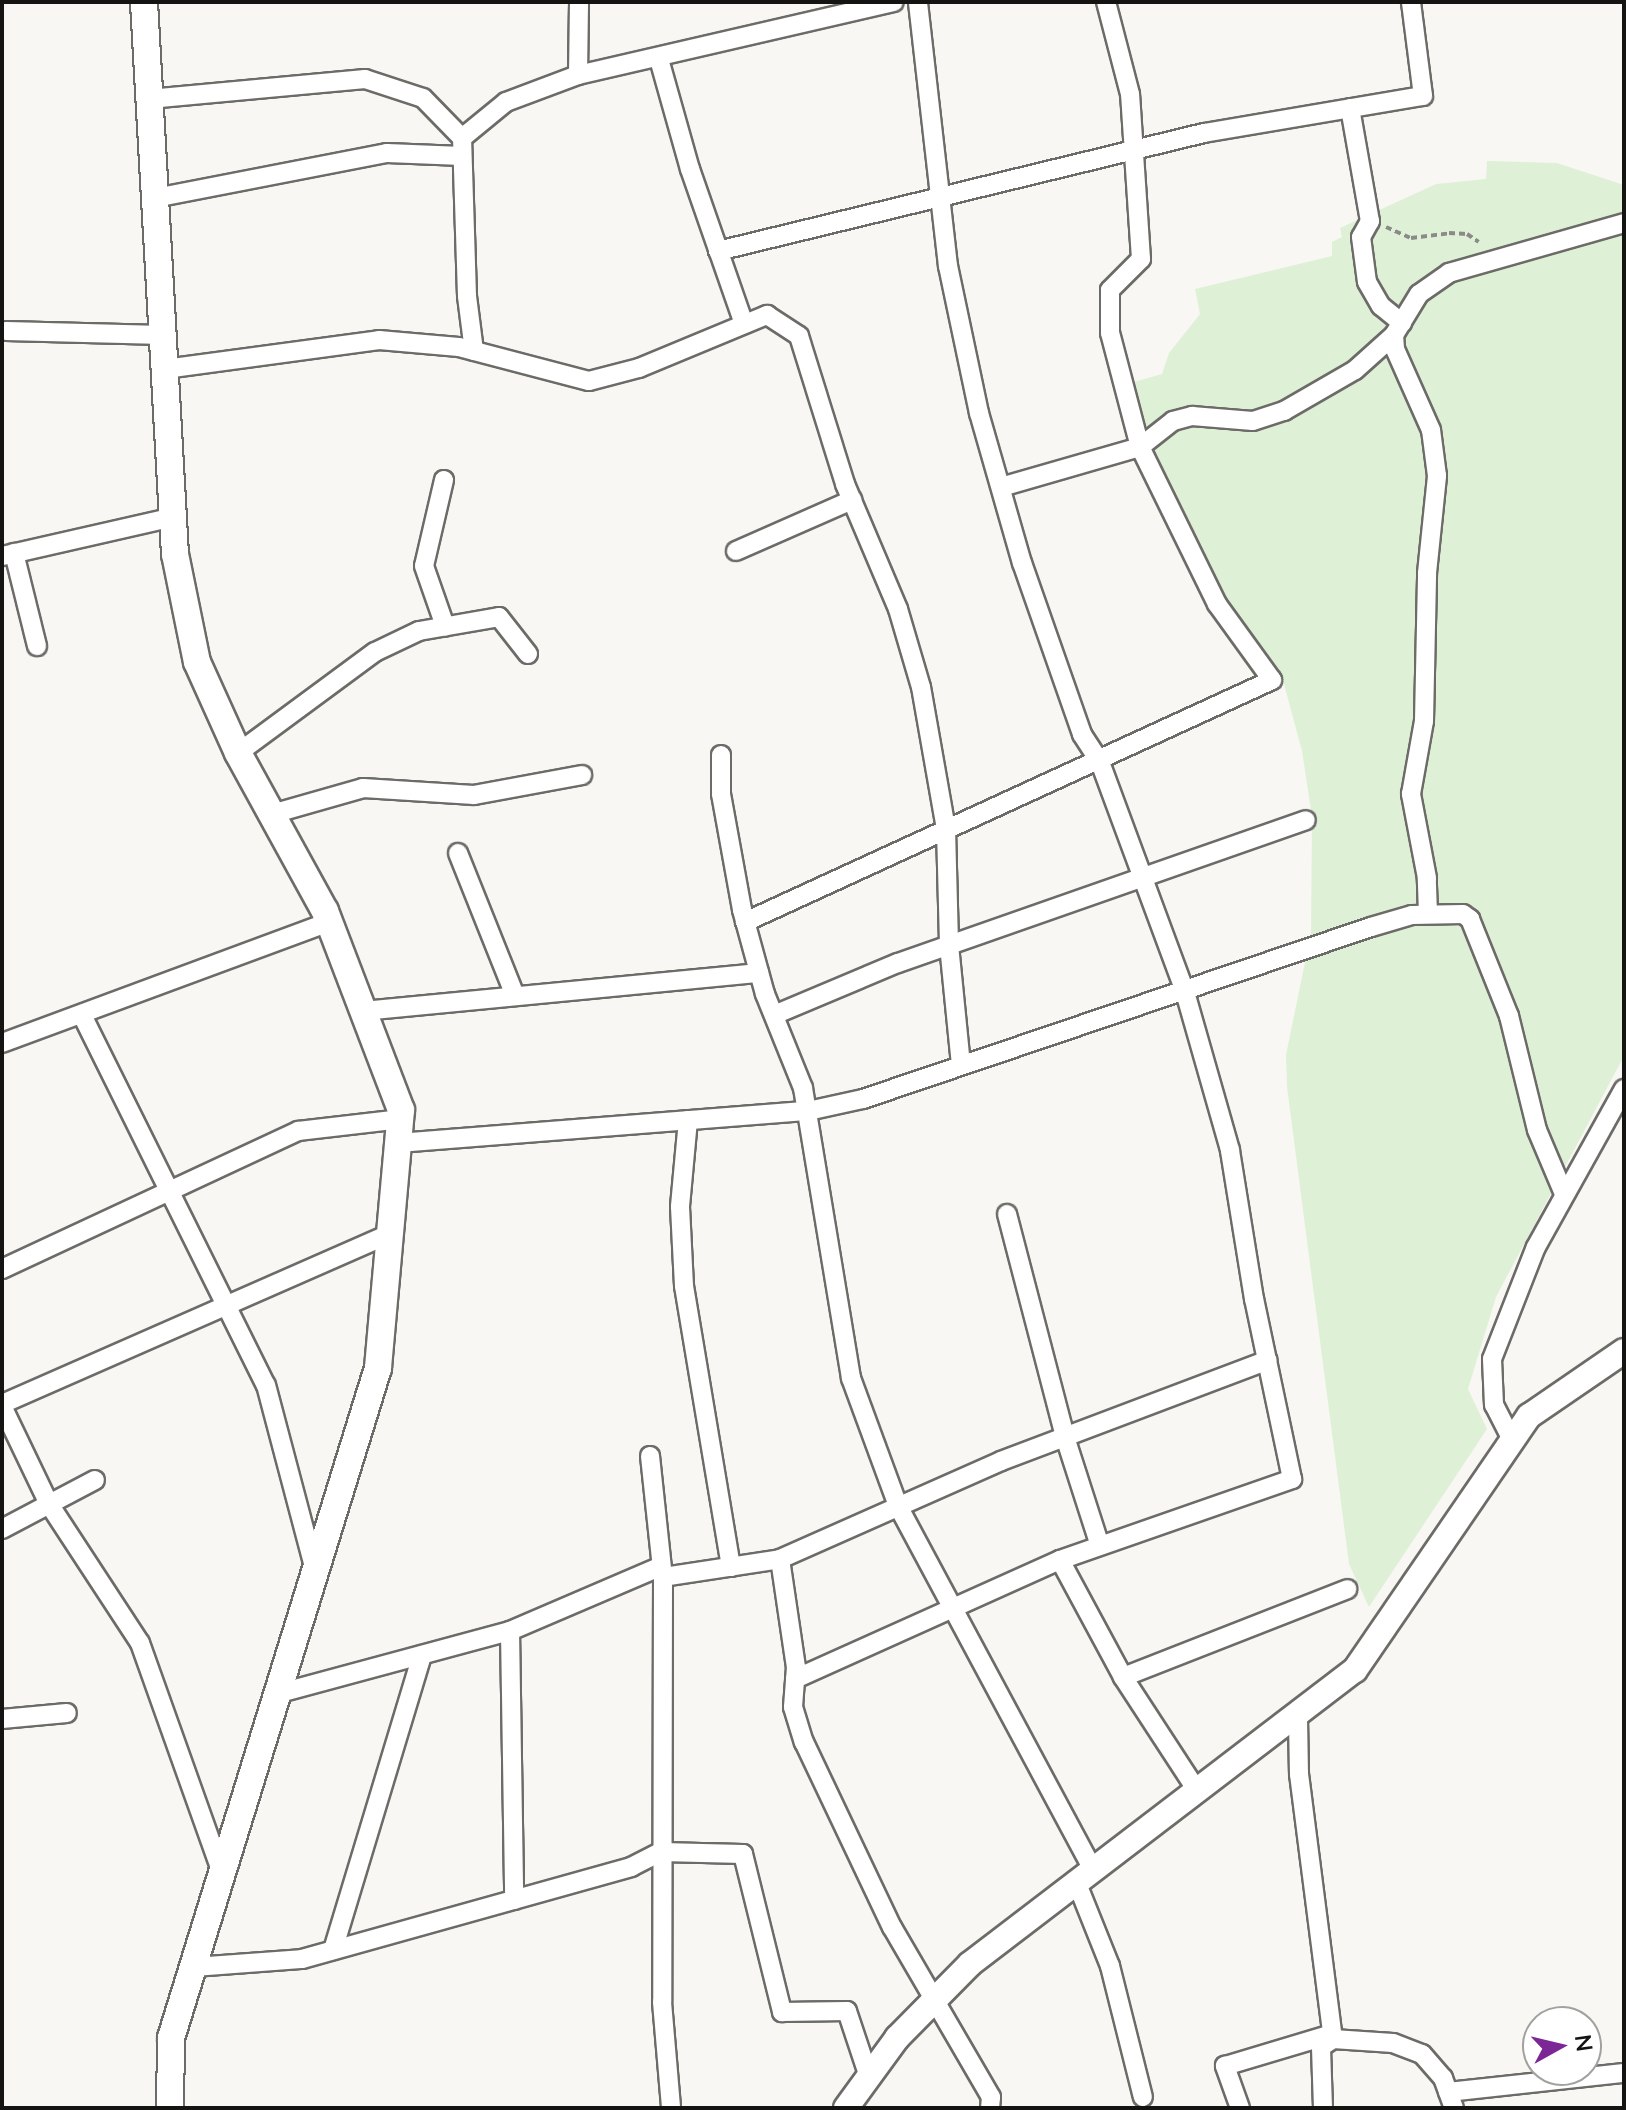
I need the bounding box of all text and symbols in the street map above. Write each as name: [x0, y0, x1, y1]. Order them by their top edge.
north arrow: [1522, 2006, 1602, 2086]
text: N: [1570, 2033, 1599, 2053]

